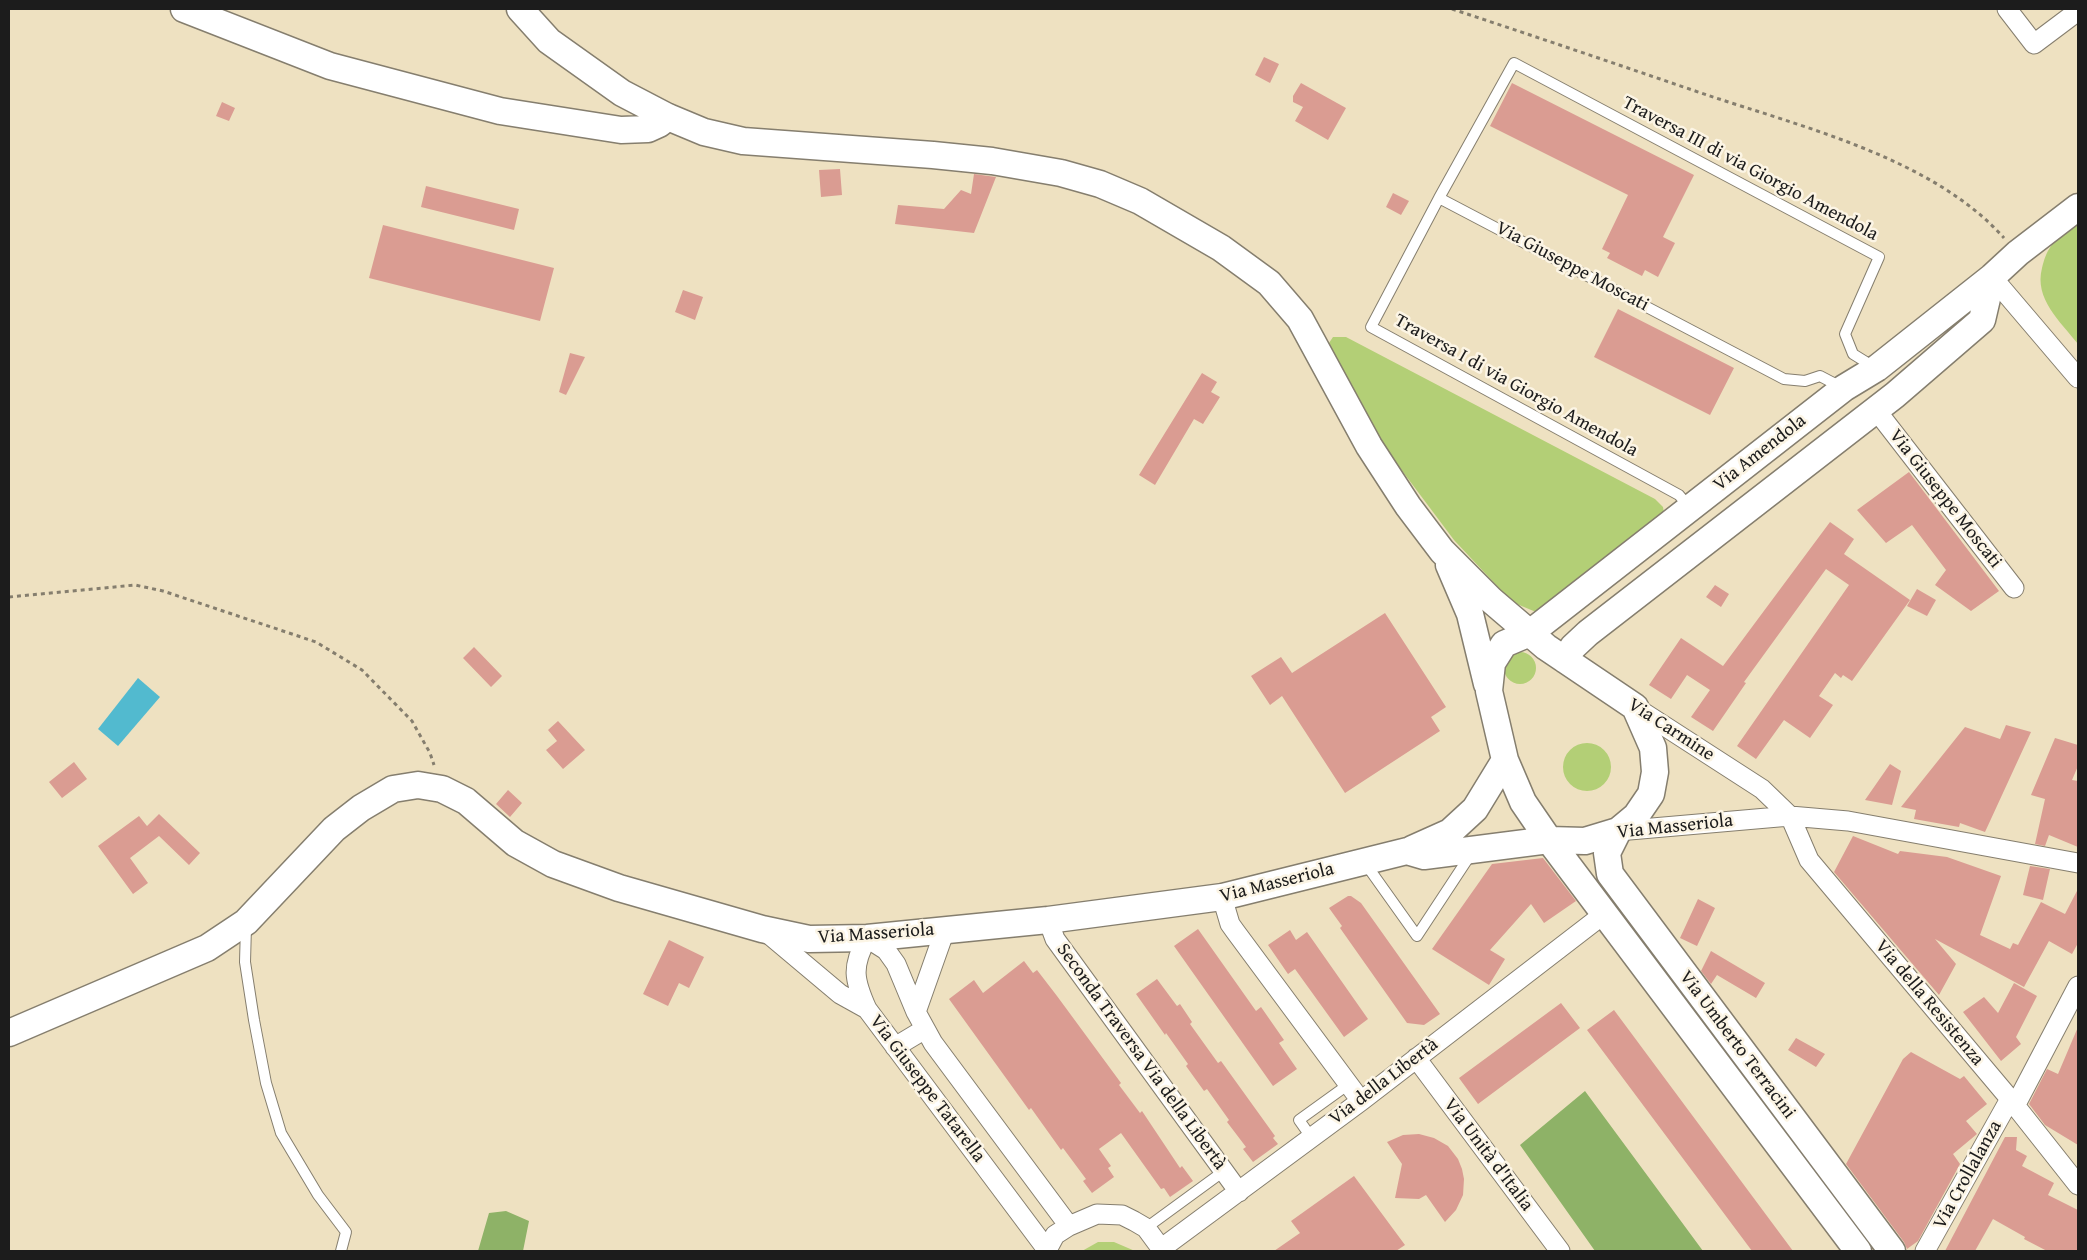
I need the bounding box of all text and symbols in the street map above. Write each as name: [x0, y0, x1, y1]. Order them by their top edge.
street label: Traversa III di via Giorgio Amendola: [1618, 92, 1882, 246]
street label: Via Giuseppe Moscati: [1492, 217, 1652, 317]
street label: Traversa I di via Giorgio Amendola: [1390, 309, 1642, 463]
street label: Via Amendola: [1709, 410, 1811, 496]
street label: Via Giuseppe Moscati: [1884, 425, 2006, 573]
street label: Via Carmine: [1623, 694, 1719, 766]
street label: Via Masseriola: [1616, 810, 1734, 844]
street label: Via Masseriola: [1218, 858, 1336, 908]
street label: Via Masseriola: [817, 919, 935, 949]
street label: Via della Resistenza: [1870, 935, 1988, 1071]
street label: Seconda Traversa Via della Libertà: [1051, 939, 1231, 1175]
street label: Via Umberto Terracini: [1674, 967, 1800, 1123]
street label: Via Giuseppe Tatarella: [864, 1011, 990, 1167]
street label: Via della Libertà: [1325, 1034, 1443, 1130]
street label: Via Unità d'Italia: [1438, 1094, 1538, 1216]
street label: Via Crollalanza: [1929, 1117, 2007, 1233]

